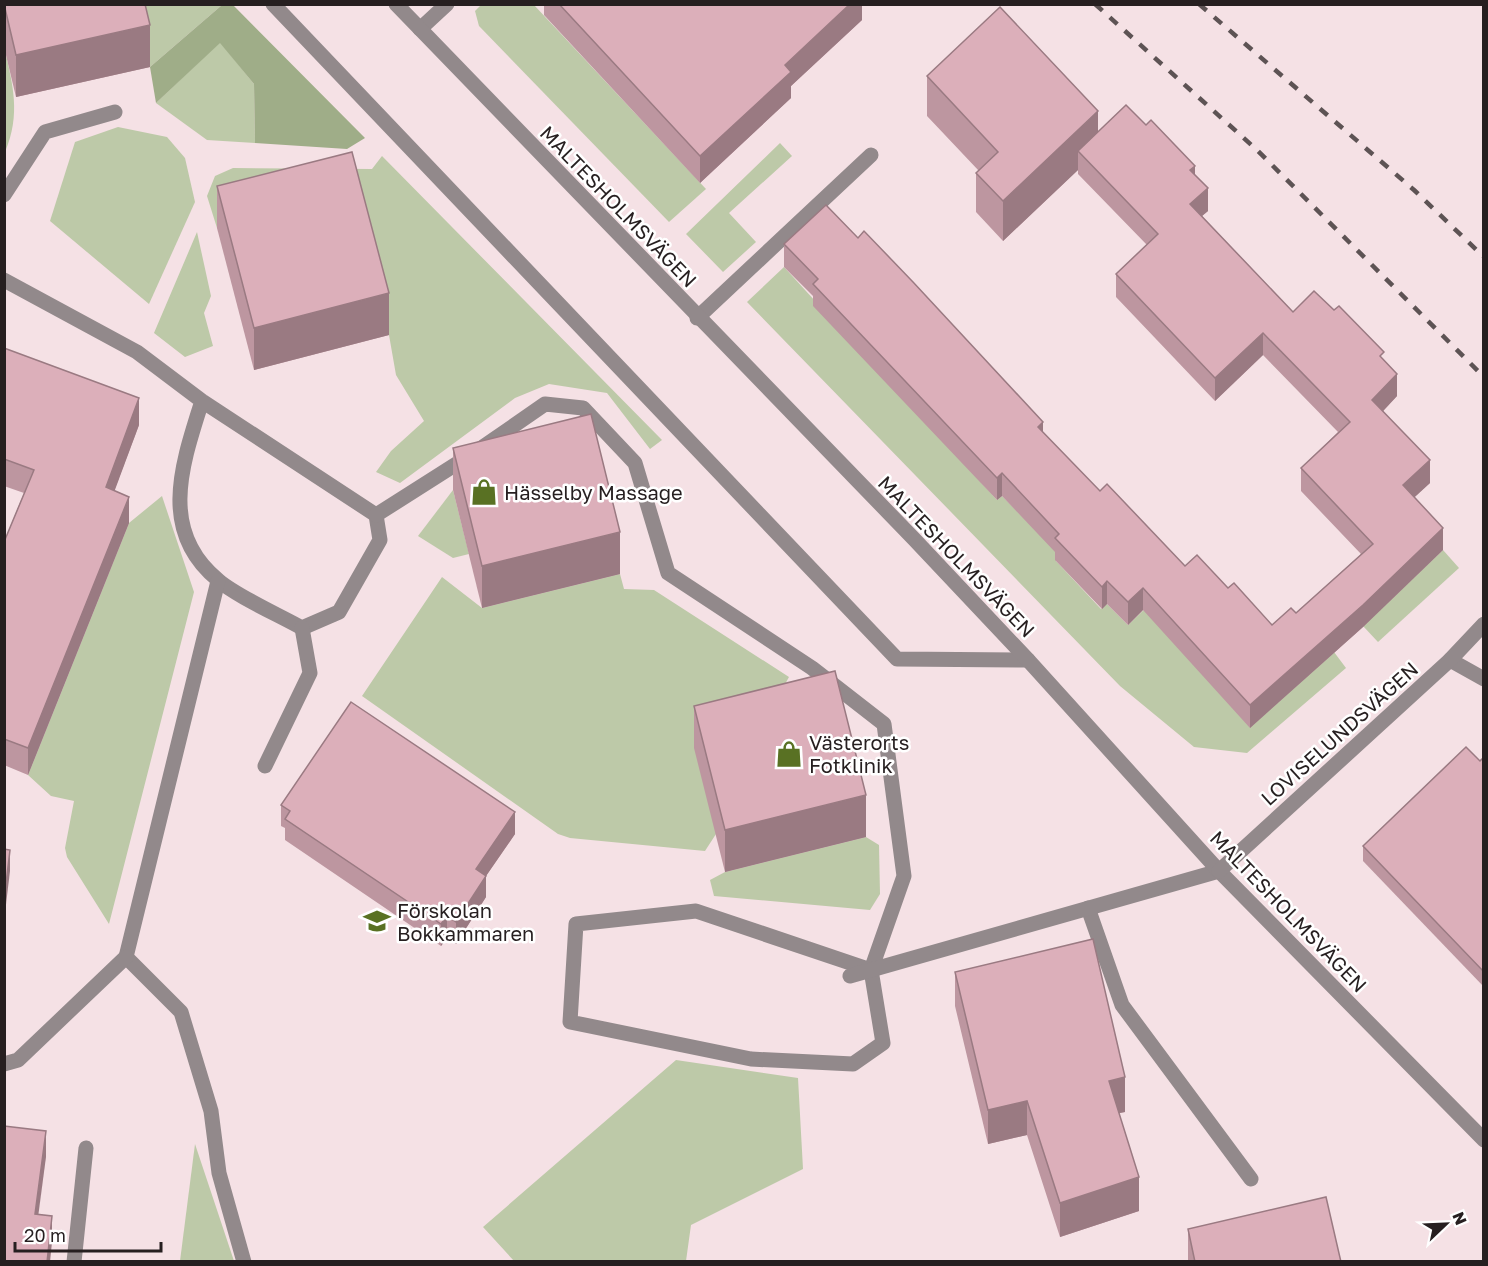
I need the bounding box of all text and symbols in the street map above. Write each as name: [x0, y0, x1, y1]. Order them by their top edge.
street label: MALTESHOLMSVÄGEN: [536, 120, 702, 292]
street label: MALTESHOLMSVÄGEN: [874, 470, 1040, 642]
shop icon: Hässelby Massage: [469, 477, 499, 507]
place label: Hässelby Massage: [504, 480, 683, 504]
street label: LOVISELUNDSVÄGEN: [1256, 656, 1422, 810]
place label: Västerorts Fotklinik: [809, 730, 909, 777]
shop icon: Västerorts Fotklinik: [774, 739, 804, 769]
street label: MALTESHOLMSVÄGEN: [1206, 825, 1372, 997]
place label: Förskolan Bokkammaren: [397, 898, 534, 945]
school or university icon: Förskolan Bokkammaren: [362, 906, 392, 936]
north arrow: [1416, 1194, 1476, 1254]
text: N: [1448, 1209, 1471, 1228]
scale bar: [15, 1215, 160, 1253]
text: 20 m: [24, 1224, 66, 1246]

